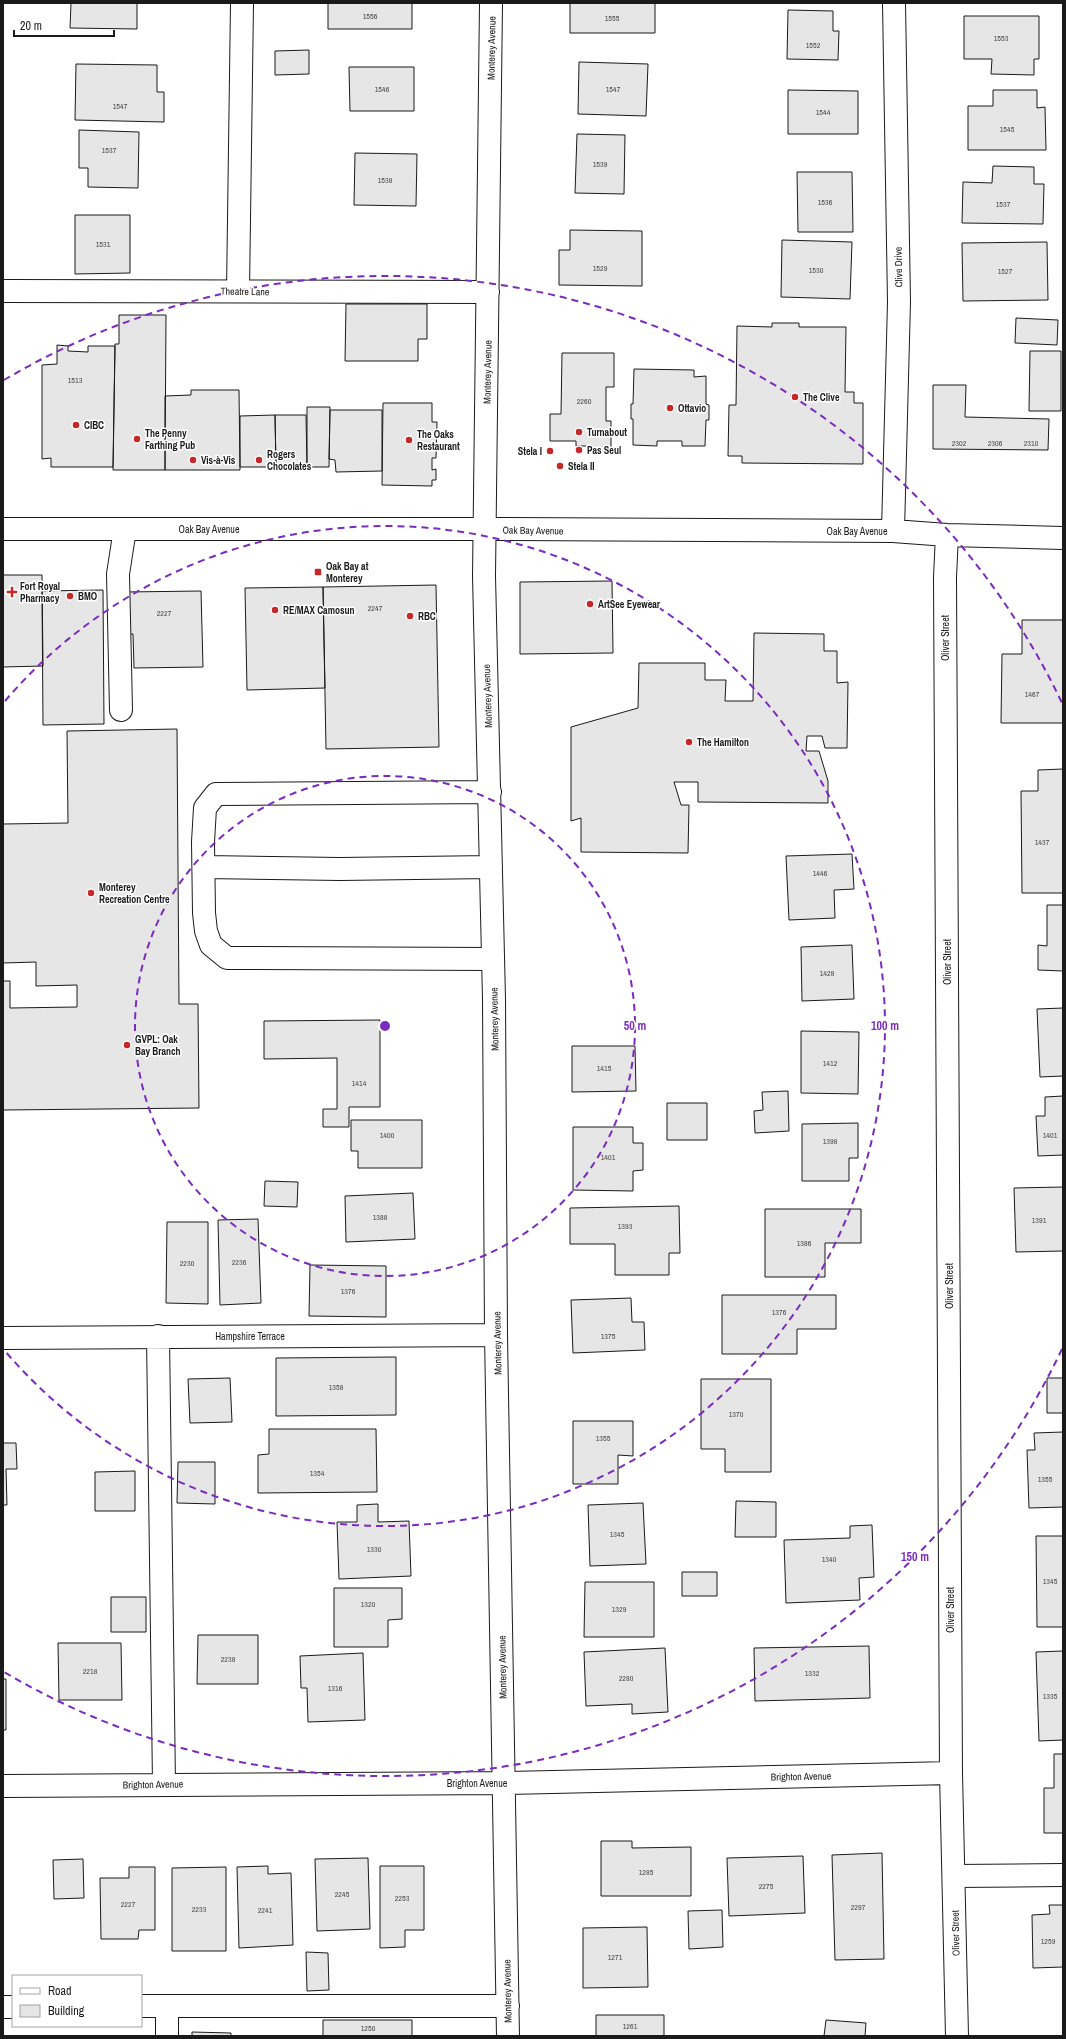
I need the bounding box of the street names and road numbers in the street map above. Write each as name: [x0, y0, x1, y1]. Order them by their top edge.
street label: Monterey Avenue: [484, 16, 499, 80]
street label: Clive Drive: [892, 246, 905, 287]
street label: Theatre Lane: [220, 285, 270, 298]
street label: Monterey Avenue: [480, 340, 495, 404]
street label: Oak Bay Avenue: [179, 523, 240, 536]
street label: Oak Bay Avenue: [502, 523, 564, 538]
street label: Oak Bay Avenue: [827, 525, 888, 538]
street label: Oliver Street: [939, 614, 952, 661]
street label: Monterey Avenue: [480, 663, 495, 728]
street label: Oliver Street: [941, 938, 954, 985]
street label: Monterey Avenue: [487, 987, 502, 1051]
street label: Oliver Street: [943, 1262, 956, 1309]
street label: Monterey Avenue: [490, 1311, 505, 1375]
street label: Hampshire Terrace: [215, 1330, 285, 1343]
street label: Oliver Street: [944, 1586, 957, 1633]
street label: Monterey Avenue: [495, 1635, 510, 1699]
street label: Brighton Avenue: [771, 1769, 832, 1784]
street label: Brighton Avenue: [123, 1777, 184, 1792]
street label: Brighton Avenue: [447, 1777, 508, 1790]
street label: Oliver Street: [949, 1909, 962, 1956]
street label: Monterey Avenue: [500, 1959, 515, 2023]

